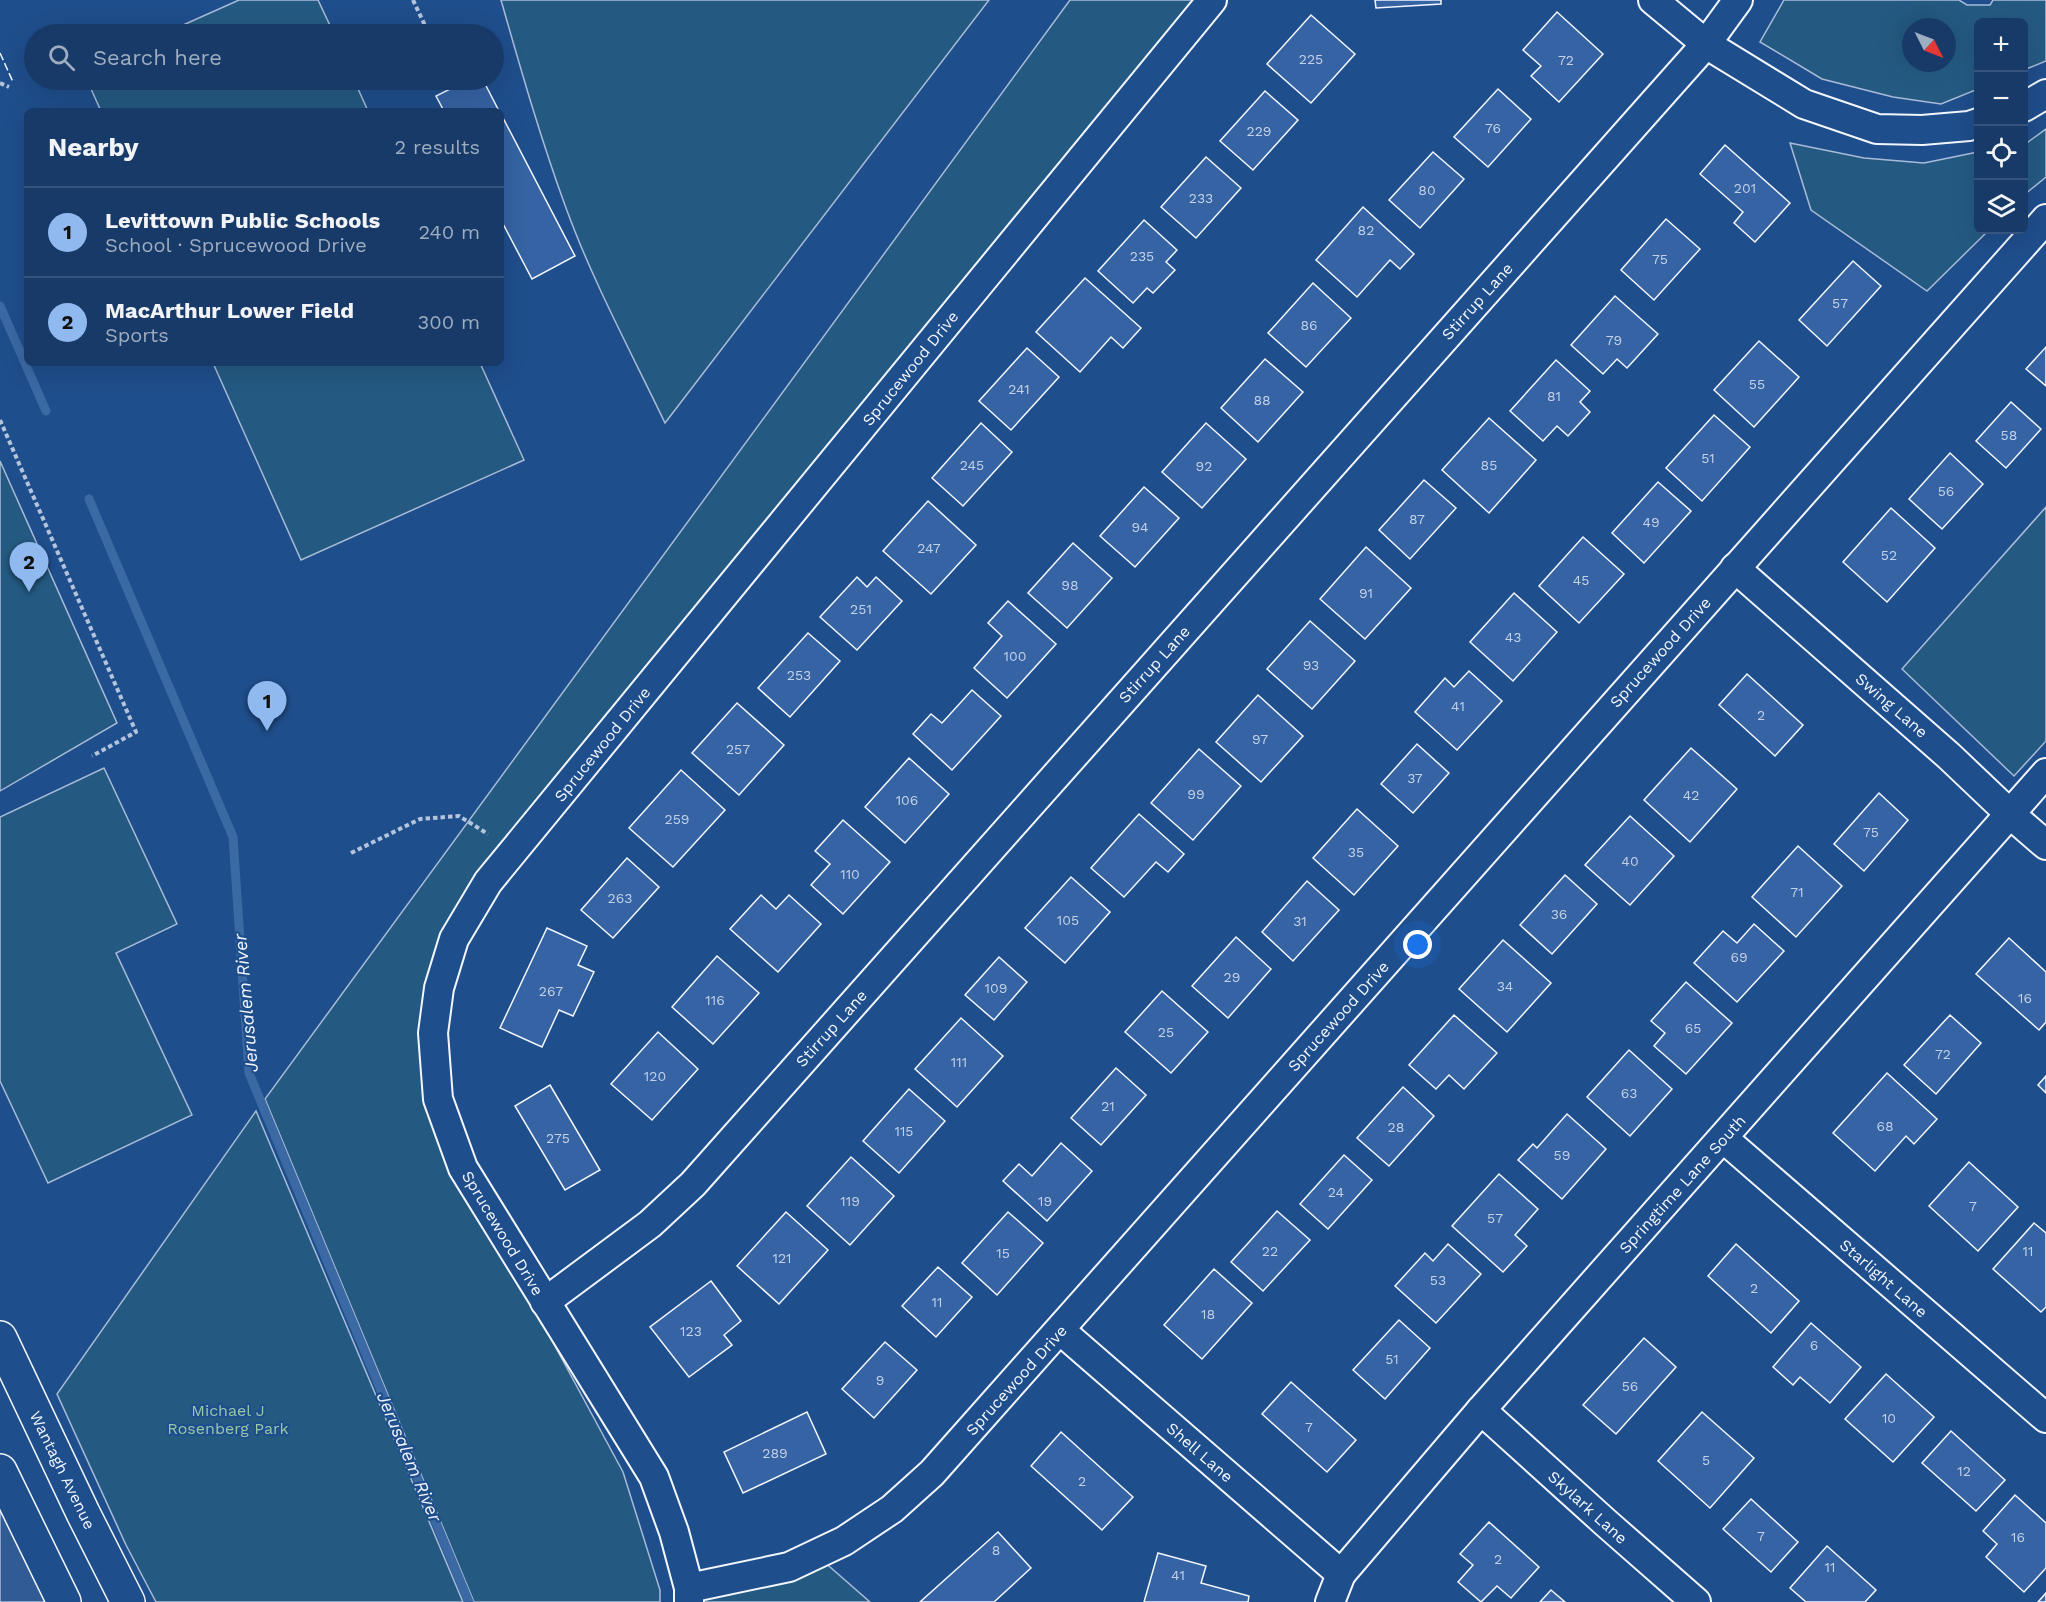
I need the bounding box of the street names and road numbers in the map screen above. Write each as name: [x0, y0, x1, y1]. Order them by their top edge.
street label: Stirrup Lane: [1438, 259, 1517, 344]
street label: Sprucewood Drive: [858, 307, 963, 430]
street label: Sprucewood Drive: [1606, 593, 1715, 712]
street label: Stirrup Lane: [1115, 622, 1194, 707]
street label: Swing Lane: [1852, 669, 1932, 742]
street label: Sprucewood Drive: [550, 683, 655, 806]
street label: Sprucewood Drive: [1284, 957, 1393, 1076]
street label: Stirrup Lane: [792, 986, 871, 1071]
street label: Springtime Lane South: [1615, 1111, 1750, 1258]
street label: Sprucewood Drive: [458, 1167, 547, 1299]
street label: Starlight Lane: [1836, 1235, 1931, 1322]
street label: Sprucewood Drive: [962, 1321, 1071, 1440]
street label: Wantagh Avenue: [26, 1408, 99, 1532]
street label: Shell Lane: [1163, 1418, 1237, 1486]
street label: Skylark Lane: [1544, 1467, 1631, 1548]

